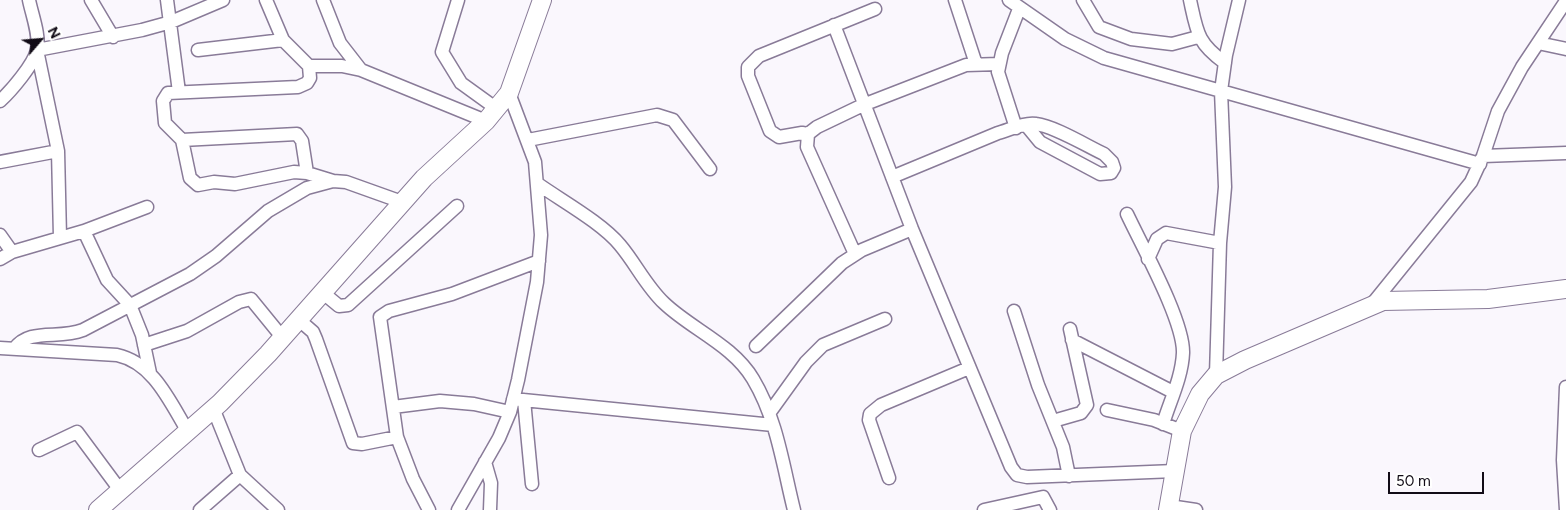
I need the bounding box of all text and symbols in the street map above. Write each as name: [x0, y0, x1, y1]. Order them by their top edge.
north arrow: [15, 15, 65, 65]
text: N: [44, 24, 64, 42]
scale bar: [1391, 462, 1487, 494]
text: 50 m: [1396, 472, 1431, 490]

